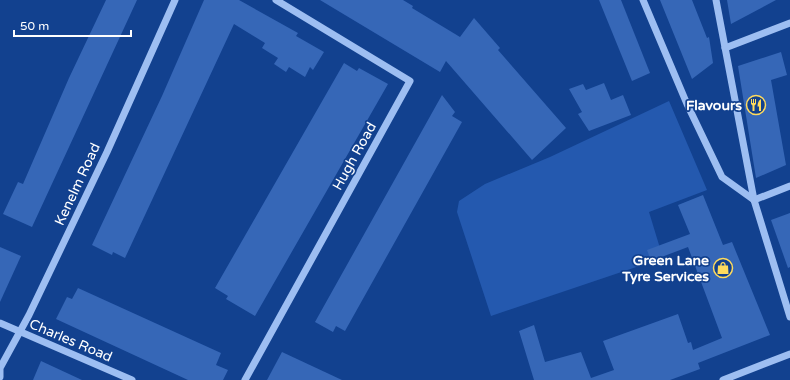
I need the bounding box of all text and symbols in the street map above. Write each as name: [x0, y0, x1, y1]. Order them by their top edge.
scale bar: [14, 12, 131, 38]
text: 50 m: [20, 19, 49, 33]
restaurant icon: Flavours: [745, 94, 767, 116]
place label: Flavours: [686, 97, 742, 114]
street label: Hugh Road: [329, 119, 380, 193]
street label: Kenelm Road: [51, 140, 104, 228]
place label: Green Lane Tyre Services: [621, 252, 709, 285]
shop icon: Green Lane Tyre Services: [712, 257, 734, 279]
street label: Charles Road: [27, 315, 115, 366]

